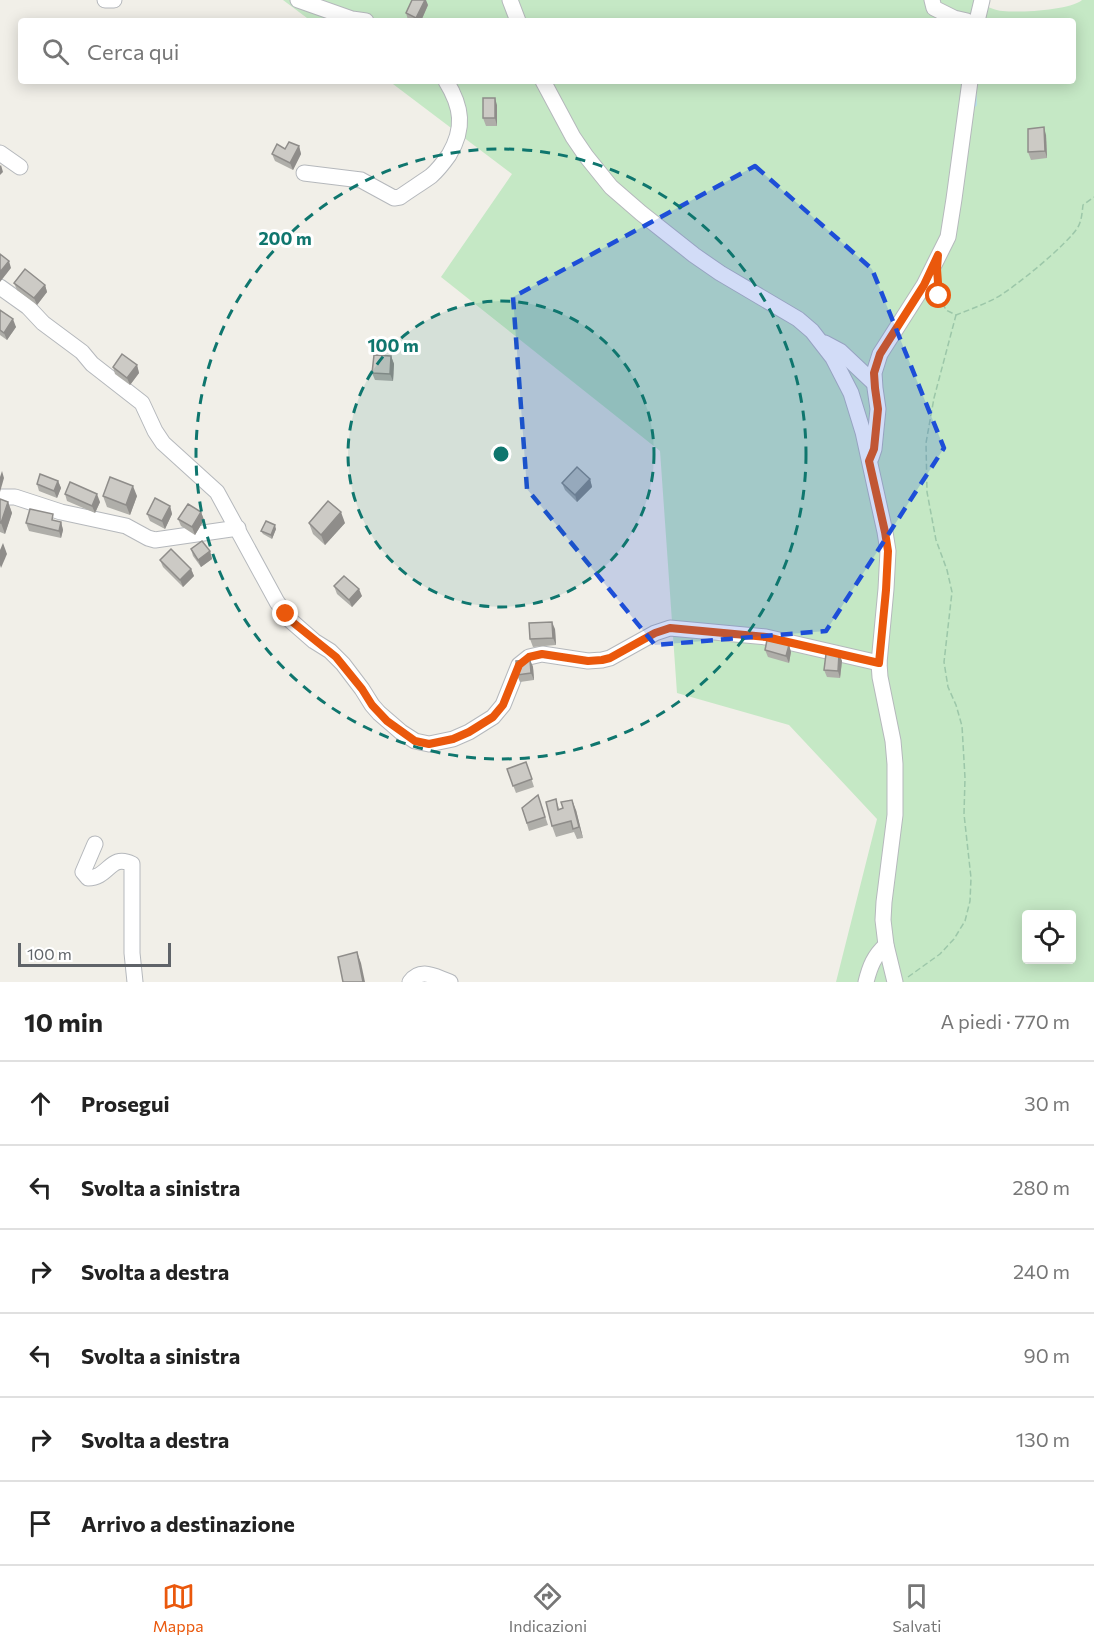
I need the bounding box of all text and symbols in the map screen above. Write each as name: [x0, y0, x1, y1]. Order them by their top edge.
search box: [18, 18, 1076, 84]
icon: search: [39, 35, 72, 68]
text: Cerca qui: [87, 38, 179, 65]
text: 200 m: [258, 227, 312, 249]
route start: [925, 282, 951, 308]
text: 100 m: [367, 334, 419, 356]
centre of rings: [491, 444, 511, 464]
route end: [272, 600, 298, 626]
map controls: [1022, 910, 1076, 964]
button: locate: [1022, 910, 1076, 964]
scale bar: [18, 940, 171, 968]
text: 100 m: [27, 944, 72, 963]
text: 10 min: [24, 1006, 103, 1037]
text: A piedi · 770 m: [940, 1009, 1070, 1033]
icon: ahead: [24, 1087, 57, 1120]
text: Prosegui: [81, 1090, 170, 1117]
text: 30 m: [1024, 1091, 1070, 1115]
icon: left: [24, 1171, 57, 1204]
text: Svolta a sinistra: [81, 1174, 240, 1201]
text: 280 m: [1012, 1175, 1070, 1199]
icon: right: [24, 1255, 57, 1288]
text: Svolta a destra: [81, 1258, 229, 1285]
text: 240 m: [1013, 1259, 1070, 1283]
icon: left: [24, 1339, 57, 1372]
text: Svolta a sinistra: [81, 1342, 240, 1369]
text: 90 m: [1024, 1343, 1070, 1367]
icon: right: [24, 1423, 57, 1456]
text: Svolta a destra: [81, 1426, 229, 1453]
text: 130 m: [1016, 1427, 1070, 1451]
icon: arrive: [24, 1507, 57, 1540]
text: Arrivo a destinazione: [81, 1510, 295, 1537]
tab: Mappa: [153, 1580, 204, 1635]
tab: Indicazioni: [509, 1580, 587, 1635]
tab: Salvati: [892, 1580, 941, 1635]

